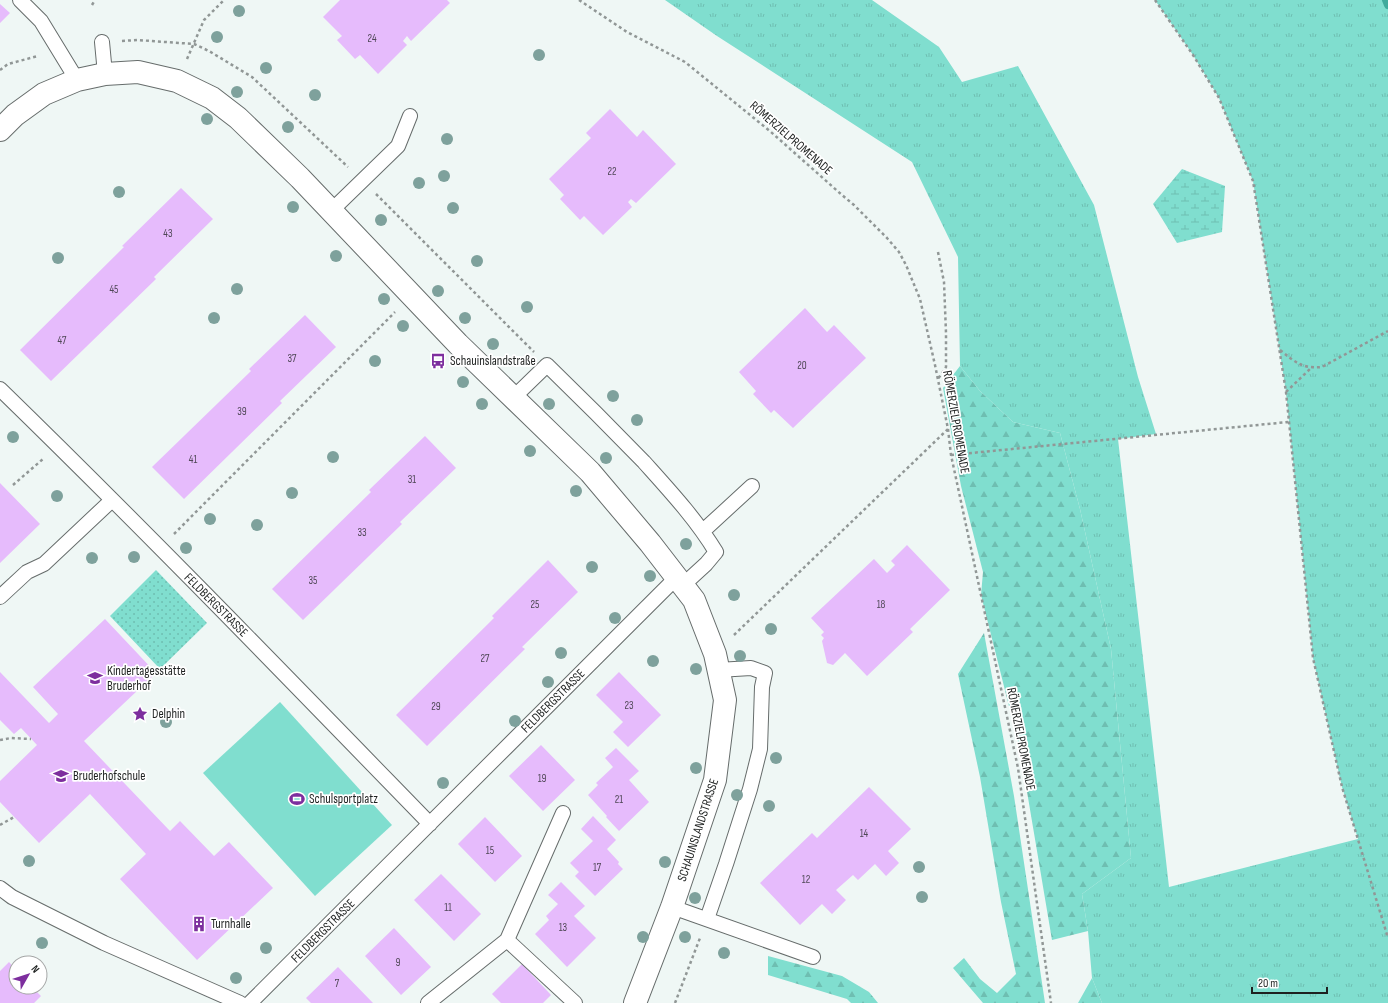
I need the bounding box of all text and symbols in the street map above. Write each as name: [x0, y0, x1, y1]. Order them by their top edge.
house number: 24: [367, 32, 377, 45]
street label: RÖMERZIELPROMENADE: [746, 97, 836, 178]
house number: 22: [607, 165, 617, 178]
house number: 43: [163, 227, 173, 240]
house number: 45: [109, 283, 119, 296]
house number: 47: [58, 334, 67, 347]
house number: 37: [287, 352, 297, 365]
bus stop icon: Schauinslandstraße: [429, 352, 447, 370]
place label: Schauinslandstraße: [450, 353, 536, 369]
house number: 20: [797, 359, 807, 372]
street label: RÖMERZIELPROMENADE: [939, 369, 974, 475]
house number: 39: [237, 405, 247, 418]
house number: 41: [189, 453, 197, 466]
house number: 31: [408, 473, 416, 486]
house number: 33: [357, 526, 367, 539]
street label: FELDBERGSTRASSE: [181, 570, 251, 640]
house number: 35: [308, 574, 318, 587]
house number: 25: [531, 598, 539, 611]
house number: 18: [877, 598, 886, 611]
house number: 27: [481, 652, 490, 665]
place label: Kindertagesstätte Bruderhof: [107, 663, 186, 694]
street label: FELDBERGSTRASSE: [518, 666, 588, 736]
school or university icon: Kindertagesstätte Bruderhof: [86, 669, 104, 687]
street label: RÖMERZIELPROMENADE: [1003, 686, 1040, 792]
house number: 23: [624, 699, 634, 712]
house number: 29: [431, 700, 441, 713]
place icon: Delphin: [131, 705, 149, 723]
place label: Delphin: [152, 706, 185, 722]
school or university icon: Bruderhofschule: [52, 767, 70, 785]
place label: Bruderhofschule: [73, 768, 146, 784]
house number: 19: [538, 772, 546, 785]
street label: SCHAUINSLANDSTRASSE: [674, 777, 722, 883]
sports icon: Schulsportplatz: [288, 790, 306, 808]
place label: Schulsportplatz: [309, 791, 378, 807]
house number: 21: [615, 793, 623, 806]
house number: 14: [860, 827, 869, 840]
house number: 15: [486, 844, 494, 857]
house number: 17: [593, 861, 602, 874]
house number: 12: [802, 873, 811, 886]
street label: FELDBERGSTRASSE: [288, 896, 358, 966]
house number: 11: [444, 901, 452, 914]
building icon: Turnhalle: [190, 915, 208, 933]
place label: Turnhalle: [211, 916, 251, 932]
house number: 13: [559, 921, 568, 934]
north arrow: [8, 955, 48, 995]
house number: 9: [396, 956, 401, 969]
text: N: [28, 963, 42, 975]
scale bar: [1252, 969, 1327, 995]
text: 20 m: [1258, 976, 1278, 991]
house number: 7: [335, 977, 340, 990]

